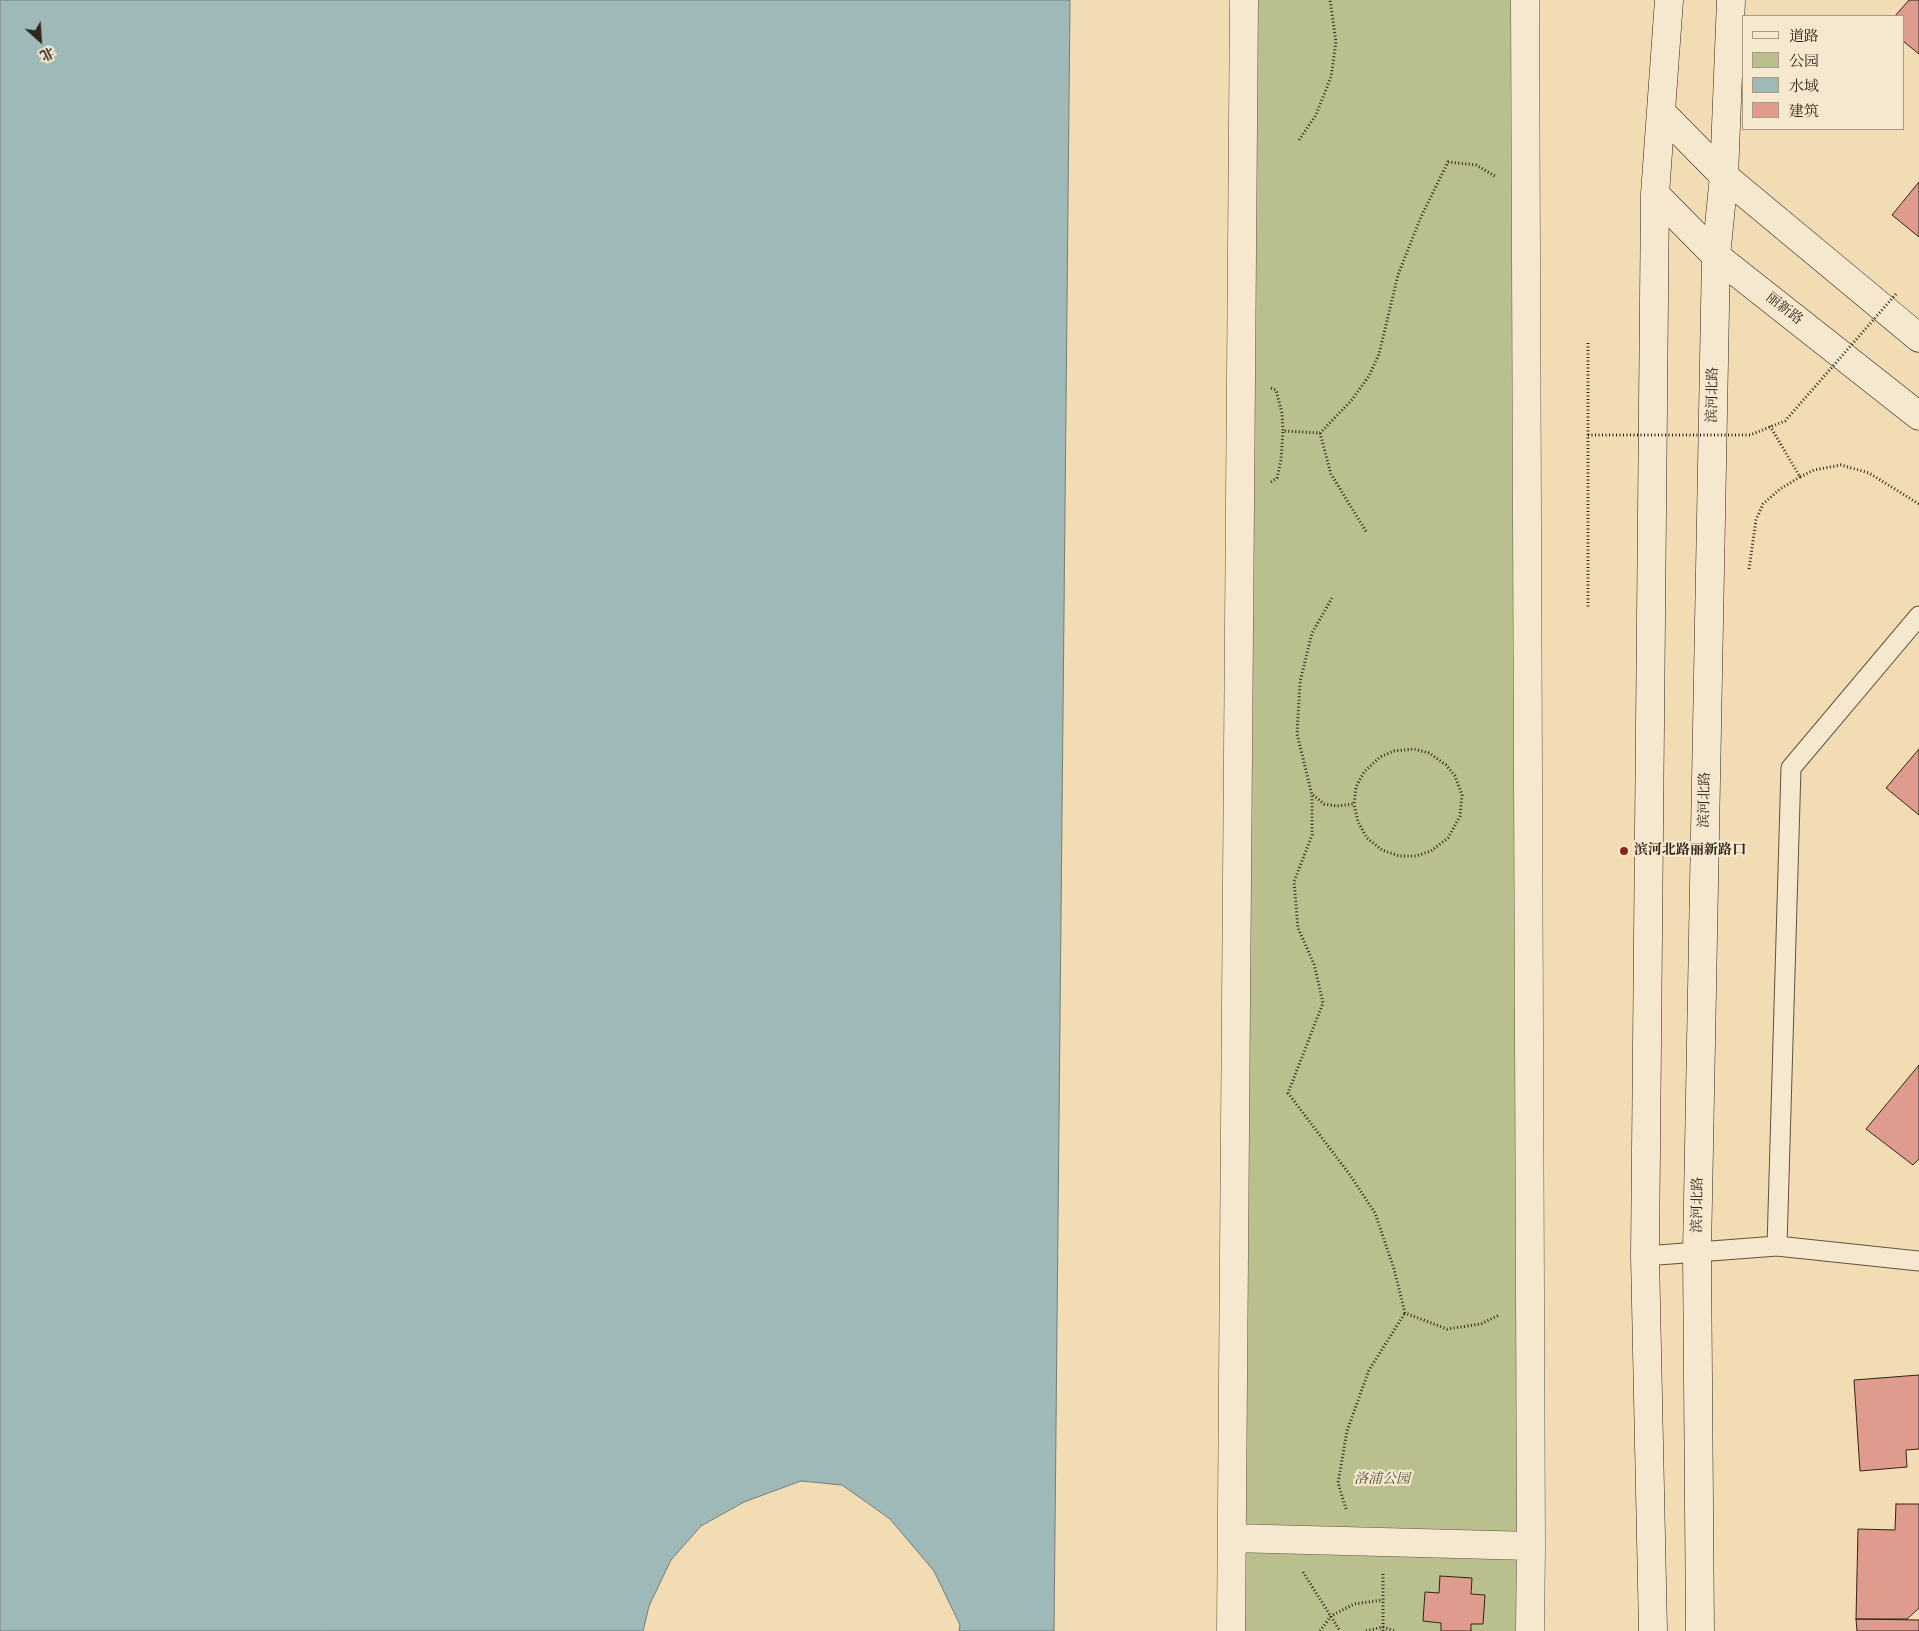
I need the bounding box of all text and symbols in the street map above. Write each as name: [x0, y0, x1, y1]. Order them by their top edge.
north arrow: [15, 15, 65, 65]
legend: [1742, 15, 1904, 130]
text: 道路: [1789, 26, 1819, 46]
text: 北: [36, 42, 57, 66]
text: 公园: [1789, 51, 1819, 71]
text: 水域: [1789, 76, 1819, 96]
text: 建筑: [1789, 101, 1819, 121]
street label: 丽新路: [1762, 289, 1806, 329]
street label: 滨河北路: [1704, 367, 1722, 423]
street label: 滨河北路: [1696, 772, 1714, 828]
place label: 滨河北路丽新路口: [1634, 843, 1746, 859]
marker: 滨河北路丽新路口: [1618, 845, 1630, 857]
street label: 滨河北路: [1689, 1177, 1707, 1233]
park label: 洛浦公园: [1354, 1472, 1410, 1488]

